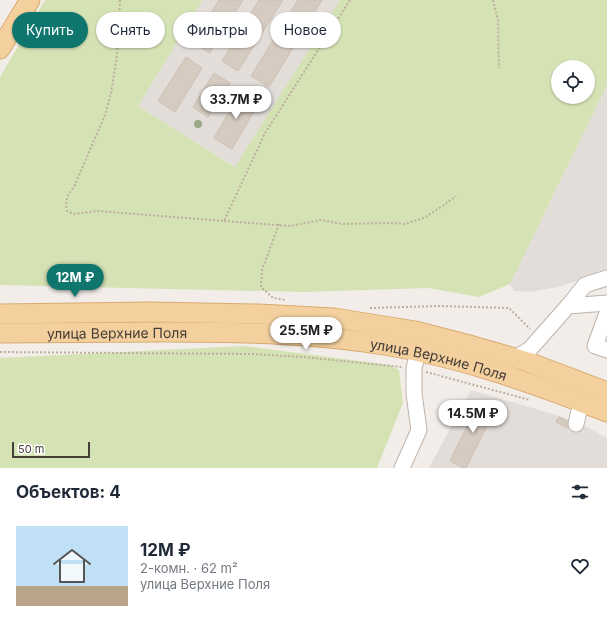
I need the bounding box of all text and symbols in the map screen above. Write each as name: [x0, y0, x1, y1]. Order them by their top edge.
chip: Купить: [12, 12, 88, 48]
chip: Снять: [96, 12, 165, 48]
chip: Фильтры: [173, 12, 262, 48]
chip: Новое: [270, 12, 341, 48]
map controls: [551, 60, 595, 104]
button: locate: [551, 60, 595, 104]
pin: 33.7M ₽: [199, 86, 273, 120]
text: 33.7M ₽: [210, 91, 262, 107]
pin: 12M ₽: [47, 264, 103, 298]
text: 12M ₽: [56, 269, 94, 285]
pin: 25.5M ₽: [269, 317, 343, 351]
text: 25.5M ₽: [279, 322, 333, 338]
street label: улица Верхние Поля: [47, 323, 187, 341]
street label: улица Верхние Поля: [369, 334, 509, 384]
pin: 14.5M ₽: [436, 400, 510, 434]
text: 14.5M ₽: [447, 405, 499, 421]
scale bar: [12, 440, 90, 459]
text: 50 m: [18, 442, 44, 456]
icon: filters: [569, 481, 591, 503]
text: Объектов: 4: [16, 482, 121, 502]
text: 12M ₽: [140, 540, 191, 560]
icon: home: [48, 542, 96, 590]
icon: heart: [569, 555, 591, 577]
text: 2-комн. · 62 m²: [140, 560, 238, 576]
text: улица Верхние Поля: [140, 576, 270, 592]

